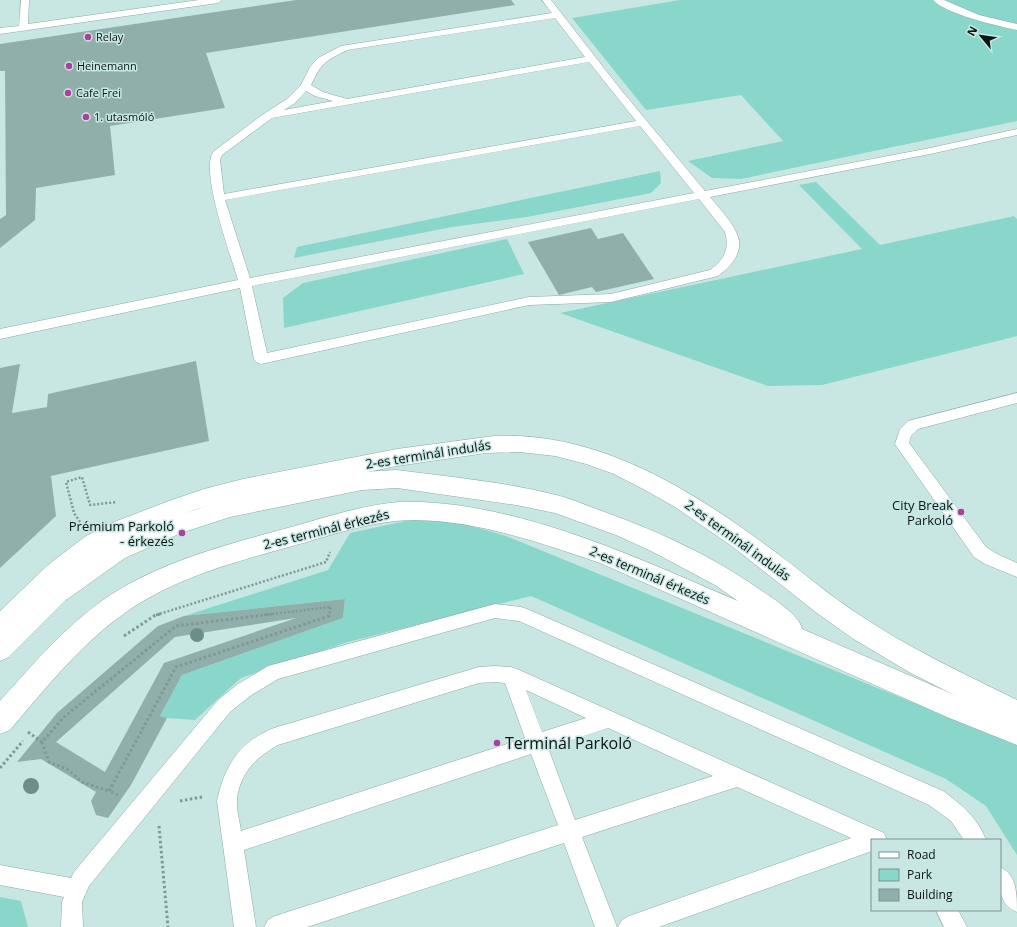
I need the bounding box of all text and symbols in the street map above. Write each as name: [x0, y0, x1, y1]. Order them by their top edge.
north arrow: [961, 16, 1001, 56]
text: N: [963, 23, 981, 38]
place label: Relay: [96, 29, 124, 44]
marker: Relay: [83, 32, 93, 42]
place label: Heinemann: [77, 58, 137, 73]
marker: Heinemann: [64, 61, 74, 71]
place label: Cafe Frei: [76, 85, 121, 100]
marker: Cafe Frei: [63, 88, 73, 98]
place label: 1. utasmóló: [94, 109, 155, 124]
marker: 1. utasmóló: [81, 112, 91, 122]
street label: 2-es terminál indulás: [364, 435, 492, 473]
street label: 2-es terminál indulás: [681, 495, 795, 585]
place label: City Break Parkoló: [892, 496, 953, 529]
street label: 2-es terminál érkezés: [261, 505, 391, 553]
marker: City Break Parkoló: [956, 507, 966, 517]
place label: Prémium Parkoló - érkezés: [69, 517, 174, 550]
marker: Prémium Parkoló - érkezés: [177, 528, 187, 538]
street label: 2-es terminál érkezés: [587, 541, 713, 609]
place label: Terminál Parkoló: [505, 732, 632, 754]
marker: Terminál Parkoló: [492, 738, 502, 748]
legend: [871, 839, 1001, 911]
text: Road: [907, 846, 936, 863]
text: Park: [907, 866, 933, 883]
text: Building: [907, 886, 953, 903]

